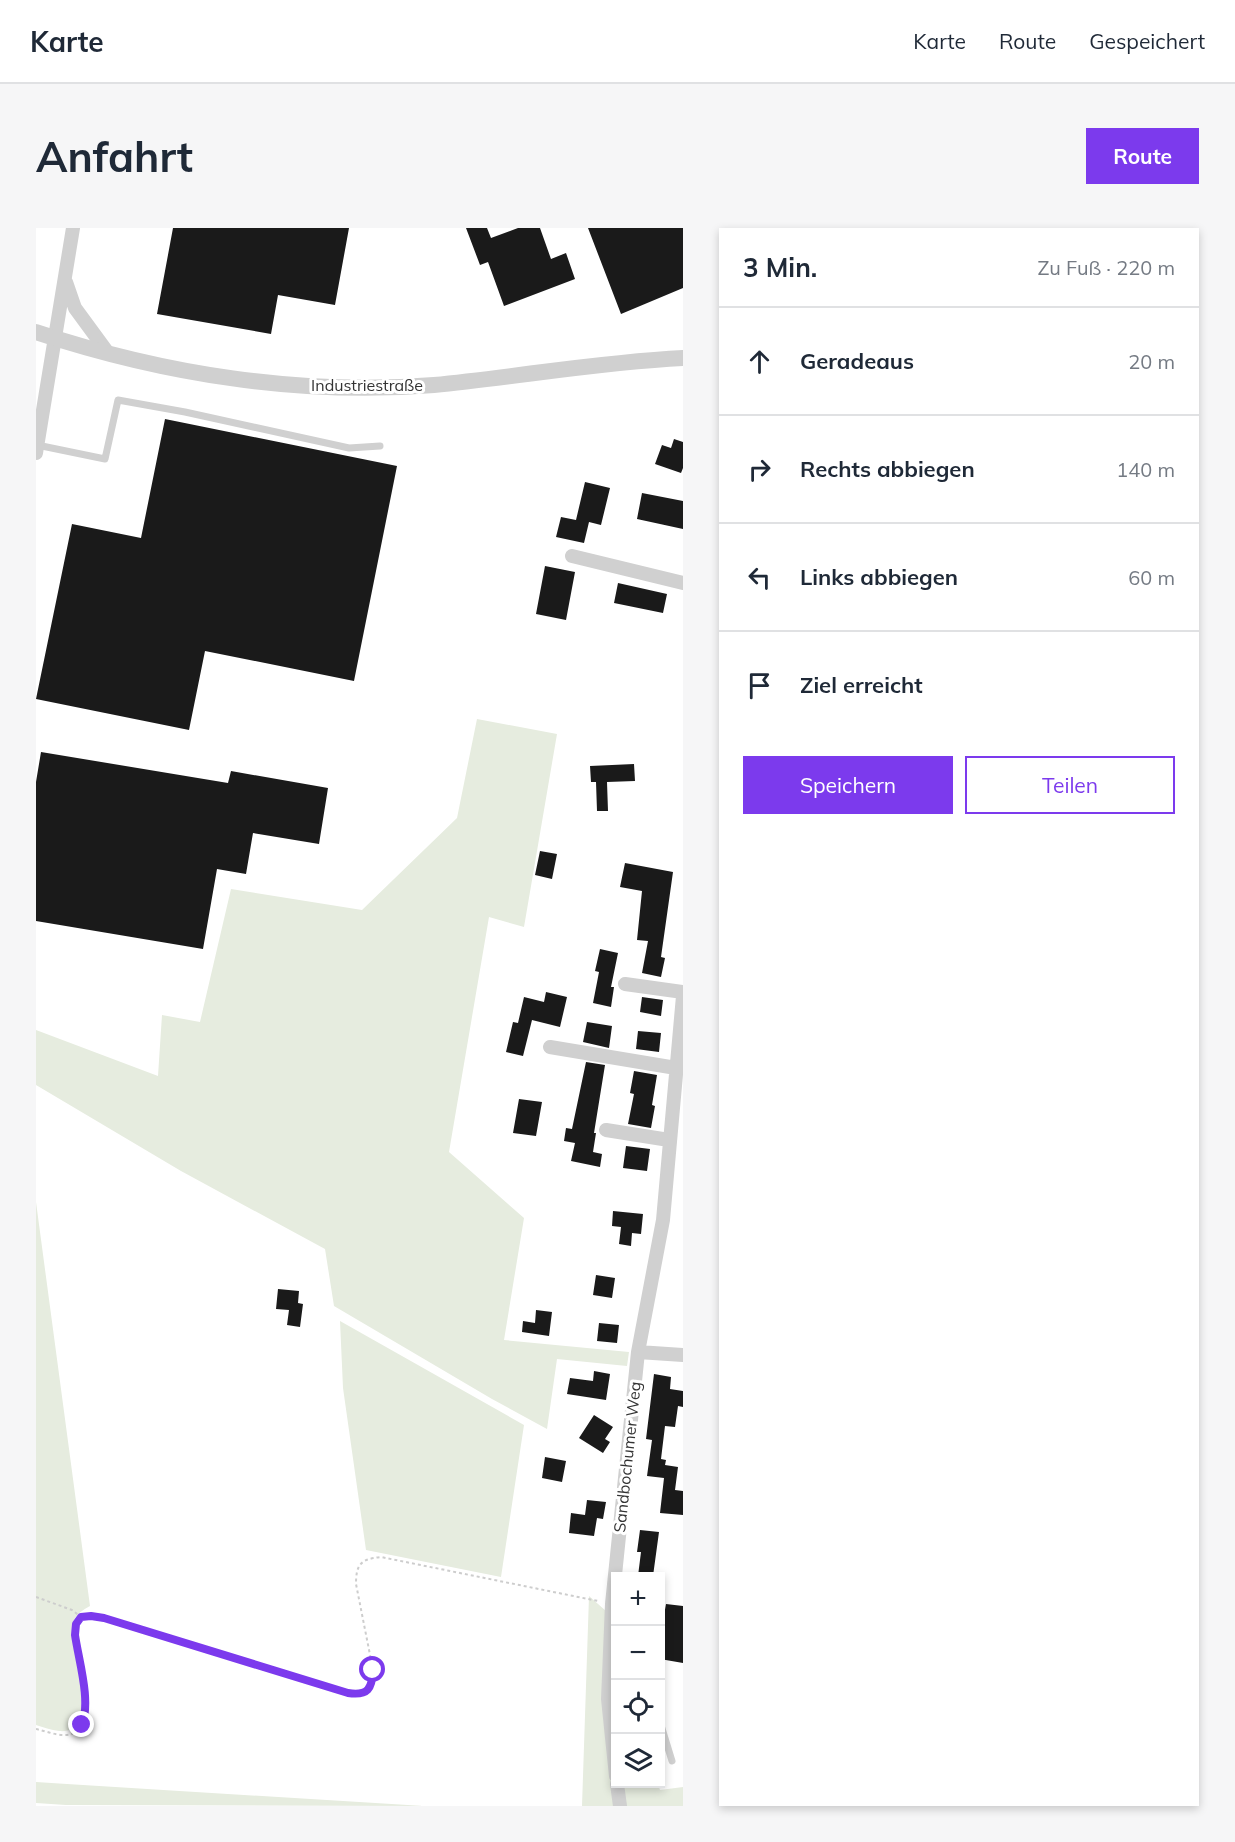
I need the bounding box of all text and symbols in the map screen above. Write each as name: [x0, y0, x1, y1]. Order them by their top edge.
text: Karte: [30, 24, 104, 59]
text: Karte: [913, 28, 966, 54]
text: Route: [999, 28, 1056, 54]
text: Gespeichert: [1089, 28, 1205, 54]
button: Route: [1086, 128, 1199, 184]
text: Anfahrt: [36, 130, 193, 183]
text: 3 Min.: [743, 251, 817, 284]
text: Zu Fuß · 220 m: [1037, 255, 1175, 280]
icon: ahead: [743, 345, 776, 378]
text: Geradeaus: [800, 347, 914, 375]
text: 20 m: [1128, 349, 1175, 374]
street label: Industriestraße: [311, 375, 423, 395]
icon: right: [743, 453, 776, 486]
text: Rechts abbiegen: [800, 455, 975, 483]
text: 140 m: [1116, 457, 1175, 482]
icon: left: [743, 561, 776, 594]
text: Links abbiegen: [800, 563, 958, 591]
text: 60 m: [1128, 565, 1175, 590]
icon: arrive: [743, 669, 776, 702]
text: Ziel erreicht: [800, 671, 923, 699]
button: Speichern: [743, 756, 953, 814]
button: Teilen: [965, 756, 1175, 814]
street label: Sandbochumer Weg: [609, 1380, 645, 1534]
map controls: [611, 1572, 665, 1788]
button: +: [611, 1572, 665, 1626]
button: −: [611, 1626, 665, 1680]
route start: [359, 1656, 385, 1682]
button: locate: [611, 1680, 665, 1734]
route end: [68, 1711, 94, 1737]
button: layers: [611, 1734, 665, 1788]

